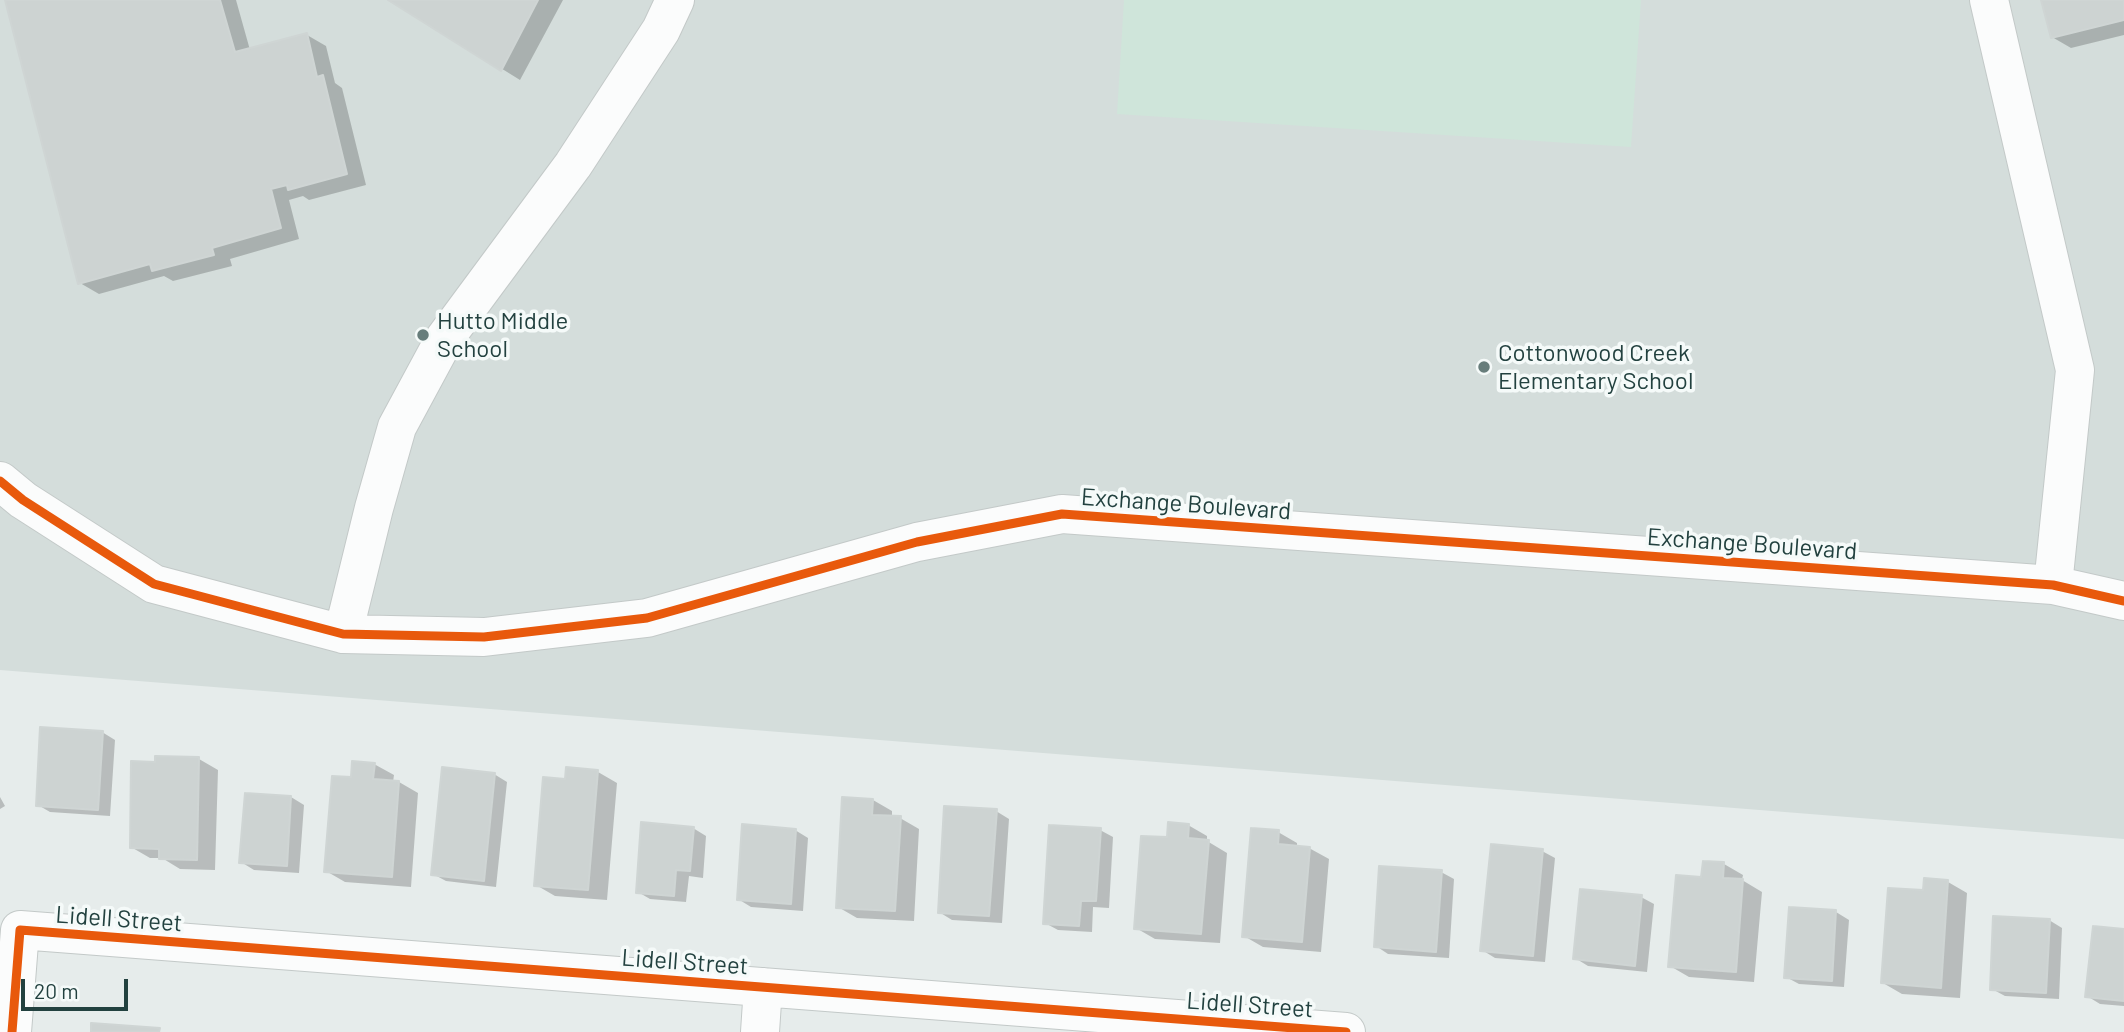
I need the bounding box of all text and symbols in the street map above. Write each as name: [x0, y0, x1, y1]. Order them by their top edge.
place label: Hutto Middle School: [437, 307, 568, 363]
marker: Hutto Middle School: [415, 327, 431, 343]
place label: Cottonwood Creek Elementary School: [1498, 339, 1693, 395]
marker: Cottonwood Creek Elementary School: [1476, 359, 1492, 375]
street label: Exchange Boulevard: [1080, 482, 1292, 526]
street label: Exchange Boulevard: [1646, 522, 1858, 566]
street label: Lidell Street: [55, 900, 183, 938]
street label: Lidell Street: [621, 943, 749, 981]
scale bar: [24, 965, 131, 1009]
text: 20 m: [34, 978, 79, 1003]
street label: Lidell Street: [1186, 986, 1314, 1024]

